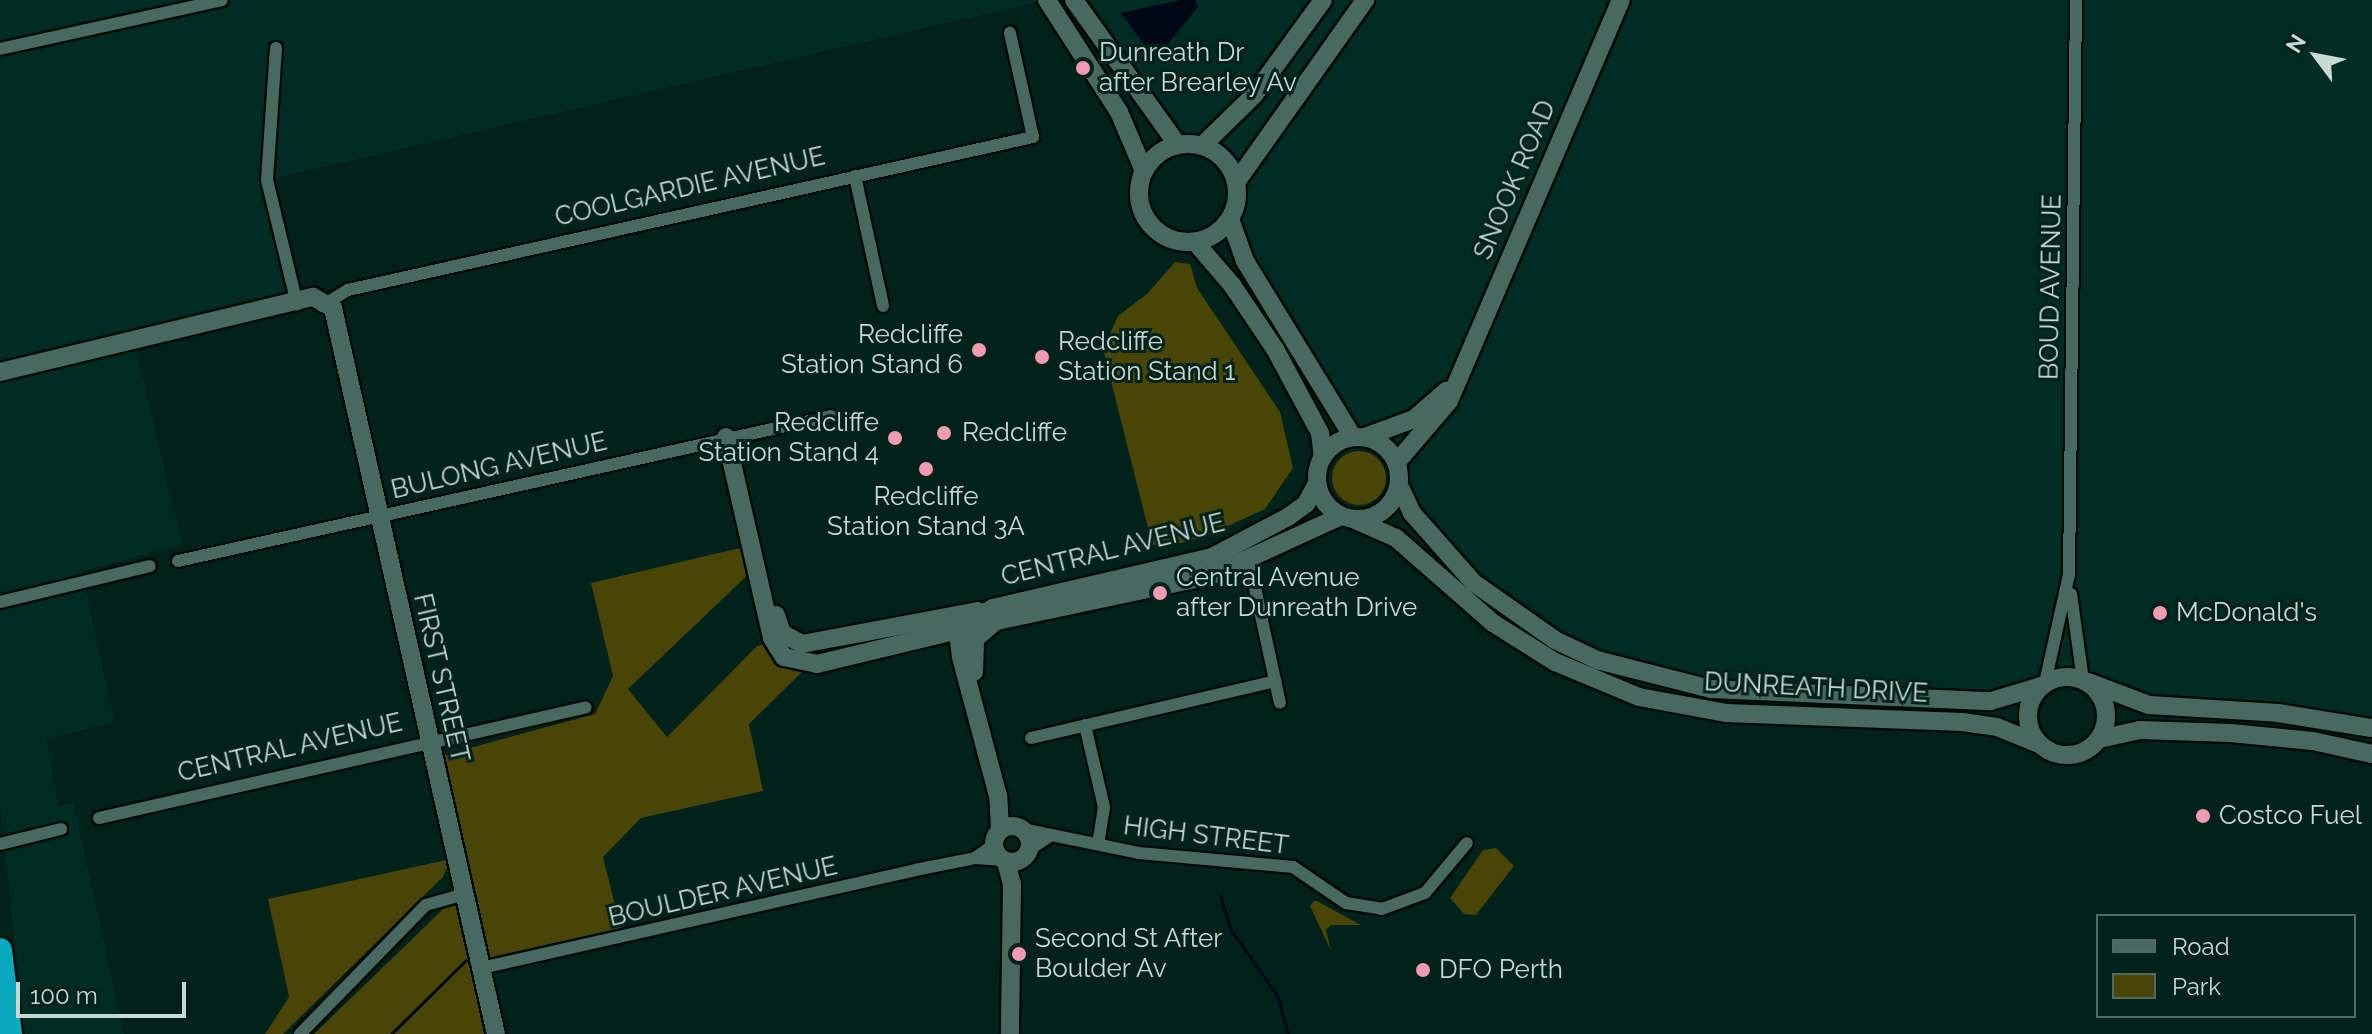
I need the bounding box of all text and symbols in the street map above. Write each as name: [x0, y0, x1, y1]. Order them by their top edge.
north arrow: [2276, 16, 2356, 96]
text: N: [2280, 29, 2311, 57]
place label: Dunreath Dr after Brearley Av: [1099, 37, 1299, 98]
marker: Dunreath Dr after Brearley Av: [1074, 59, 1092, 77]
street label: SNOOK ROAD: [1467, 96, 1563, 264]
street label: COOLGARDIE AVENUE: [552, 141, 828, 233]
street label: BOUD AVENUE: [2034, 193, 2068, 381]
place label: Redcliffe Station Stand 6: [781, 319, 963, 380]
place label: Redcliffe Station Stand 1: [1058, 326, 1235, 388]
marker: Redcliffe Station Stand 6: [970, 341, 988, 359]
marker: Redcliffe Station Stand 1: [1033, 348, 1051, 366]
place label: Redcliffe Station Stand 4: [698, 407, 879, 468]
place label: Redcliffe: [962, 417, 1067, 449]
marker: Redcliffe: [933, 422, 955, 444]
street label: BULONG AVENUE: [388, 426, 610, 506]
marker: Redcliffe Station Stand 4: [886, 429, 904, 447]
marker: Redcliffe Station Stand 3A: [917, 460, 935, 478]
place label: Redcliffe Station Stand 3A: [827, 481, 1025, 542]
street label: CENTRAL AVENUE: [997, 507, 1229, 593]
place label: Central Avenue after Dunreath Drive: [1176, 562, 1418, 624]
marker: Central Avenue after Dunreath Drive: [1151, 584, 1169, 602]
street label: FIRST STREET: [406, 590, 476, 766]
place label: McDonald's: [2176, 597, 2317, 629]
marker: McDonald's: [2151, 604, 2169, 622]
street label: DUNREATH DRIVE: [1703, 667, 1929, 709]
street label: CENTRAL AVENUE: [174, 707, 406, 789]
place label: Costco Fuel: [2219, 800, 2362, 832]
marker: Costco Fuel: [2194, 807, 2212, 825]
street label: HIGH STREET: [1122, 810, 1290, 862]
street label: BOULDER AVENUE: [605, 850, 841, 934]
legend: [2096, 914, 2356, 1018]
place label: Second St After Boulder Av: [1035, 923, 1223, 984]
text: Road: [2172, 932, 2230, 961]
marker: Second St After Boulder Av: [1010, 945, 1028, 963]
place label: DFO Perth: [1439, 954, 1563, 986]
marker: DFO Perth: [1414, 961, 1432, 979]
scale bar: [20, 966, 190, 1016]
text: Park: [2172, 972, 2221, 1001]
text: 100 m: [30, 981, 98, 1010]

